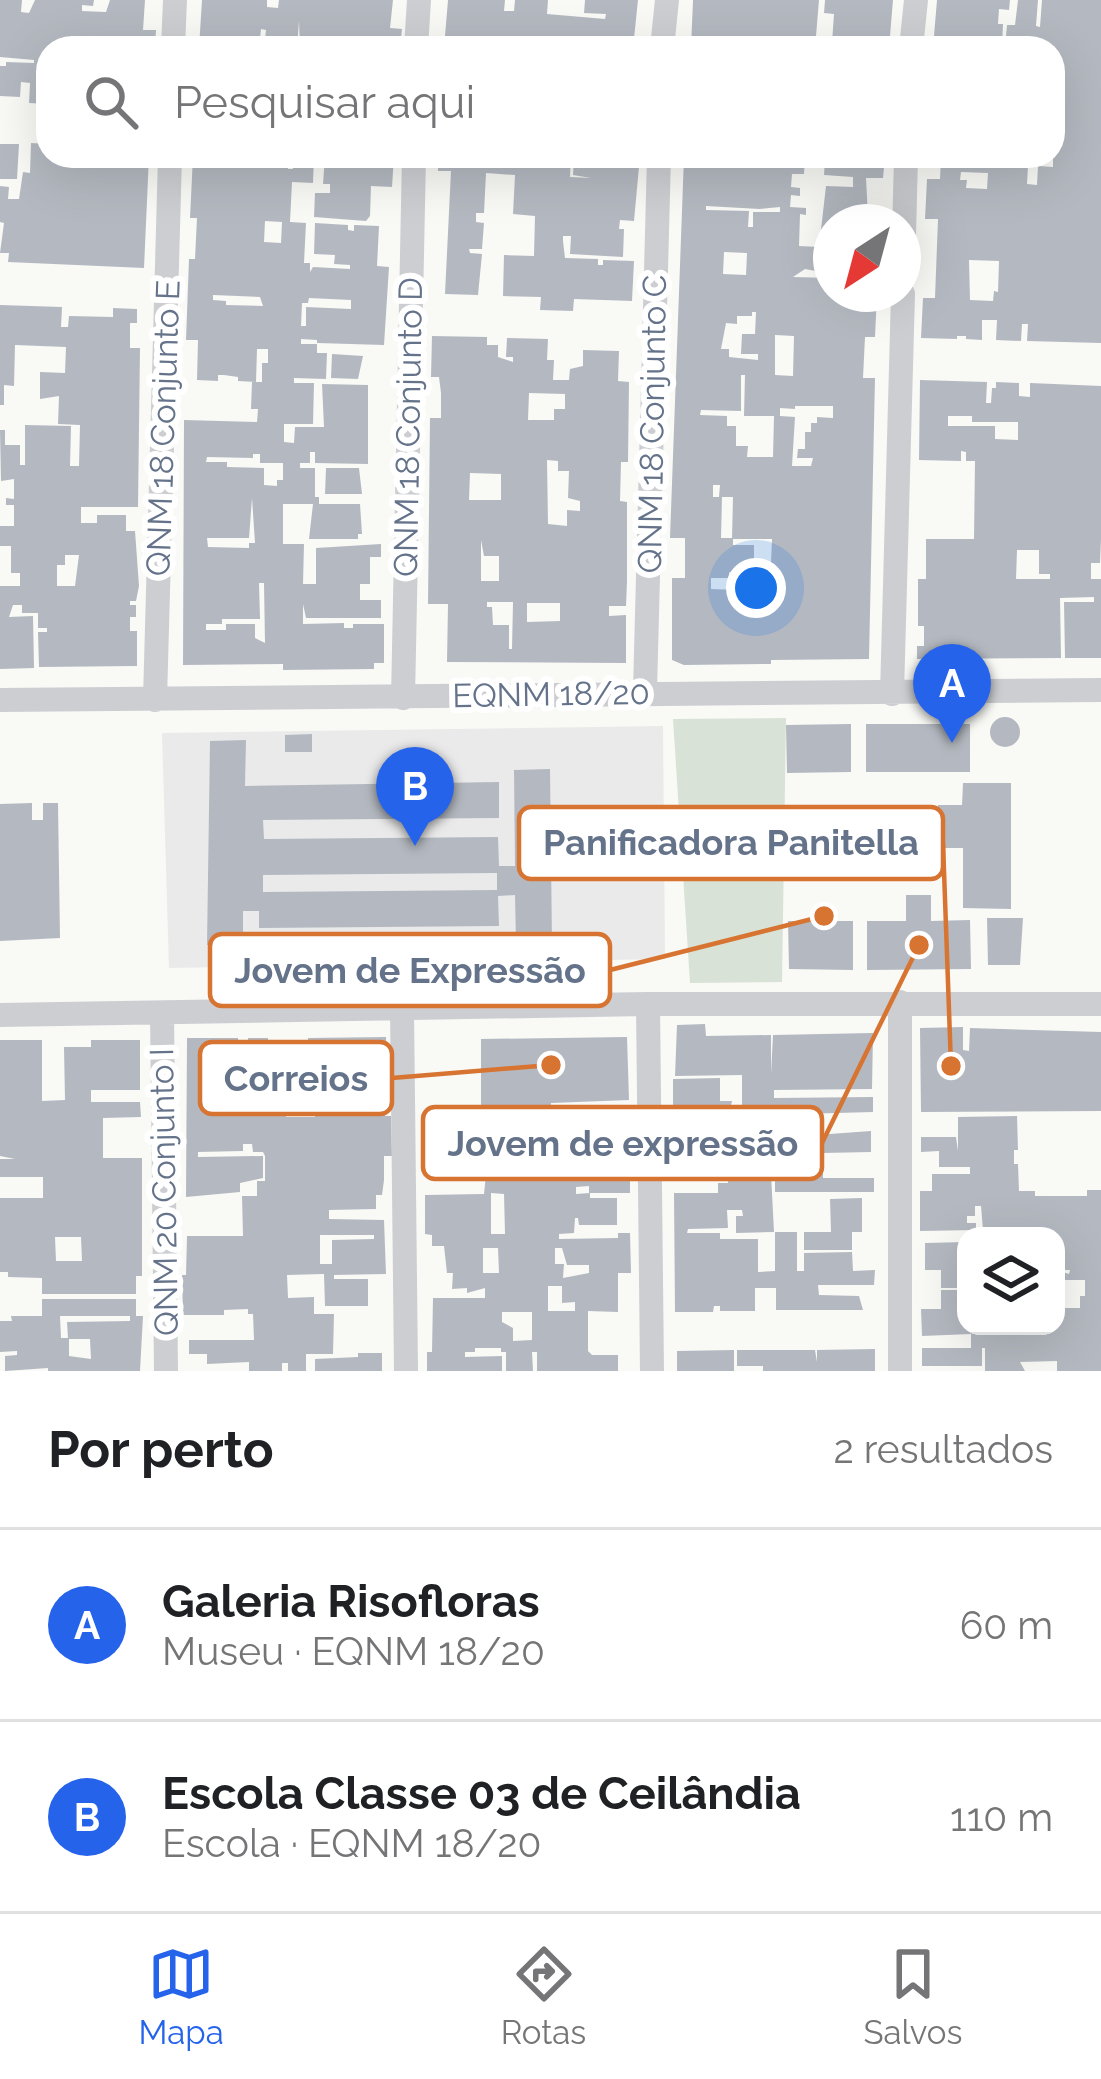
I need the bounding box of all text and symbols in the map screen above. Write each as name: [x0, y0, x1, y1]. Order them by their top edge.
search box: [36, 36, 1065, 168]
icon: search: [78, 69, 144, 135]
text: Pesquisar aqui: [174, 76, 475, 129]
north arrow: [813, 204, 921, 312]
street label: QNM 18 Conjunto C: [630, 274, 674, 574]
street label: QNM 18 Conjunto D: [386, 277, 430, 577]
street label: QNM 18 Conjunto E: [138, 279, 188, 577]
your location: [726, 558, 786, 618]
pin: A: [913, 644, 991, 743]
street label: EQNM 18/20: [452, 673, 650, 715]
pin: B: [376, 747, 454, 846]
callout: Panificadora Panitella: [519, 807, 943, 879]
text: Panificadora Panitella: [543, 821, 919, 863]
callout: Jovem de Expressão: [210, 934, 610, 1006]
text: Jovem de Expressão: [234, 949, 586, 991]
callout: Correios: [200, 1042, 392, 1114]
street label: QNM 20 Conjunto I: [142, 1048, 186, 1336]
text: Correios: [224, 1057, 368, 1099]
callout: Jovem de expressão: [423, 1107, 822, 1179]
text: Jovem de expressão: [448, 1122, 798, 1164]
map controls: [957, 1227, 1065, 1335]
button: layers: [957, 1227, 1065, 1335]
text: Por perto: [48, 1419, 274, 1479]
text: 2 resultados: [834, 1426, 1053, 1472]
text: Galeria Risofloras: [162, 1575, 540, 1628]
text: A: [74, 1602, 100, 1648]
text: 60 m: [960, 1602, 1053, 1648]
text: Museu · EQNM 18/20: [162, 1628, 545, 1674]
text: Escola Classe 03 de Ceilândia: [162, 1767, 801, 1820]
text: B: [74, 1794, 100, 1840]
text: 110 m: [950, 1794, 1053, 1840]
text: Escola · EQNM 18/20: [162, 1820, 541, 1866]
tab: Mapa: [139, 1941, 224, 2052]
tab: Rotas: [501, 1941, 586, 2052]
tab: Salvos: [863, 1941, 962, 2052]

